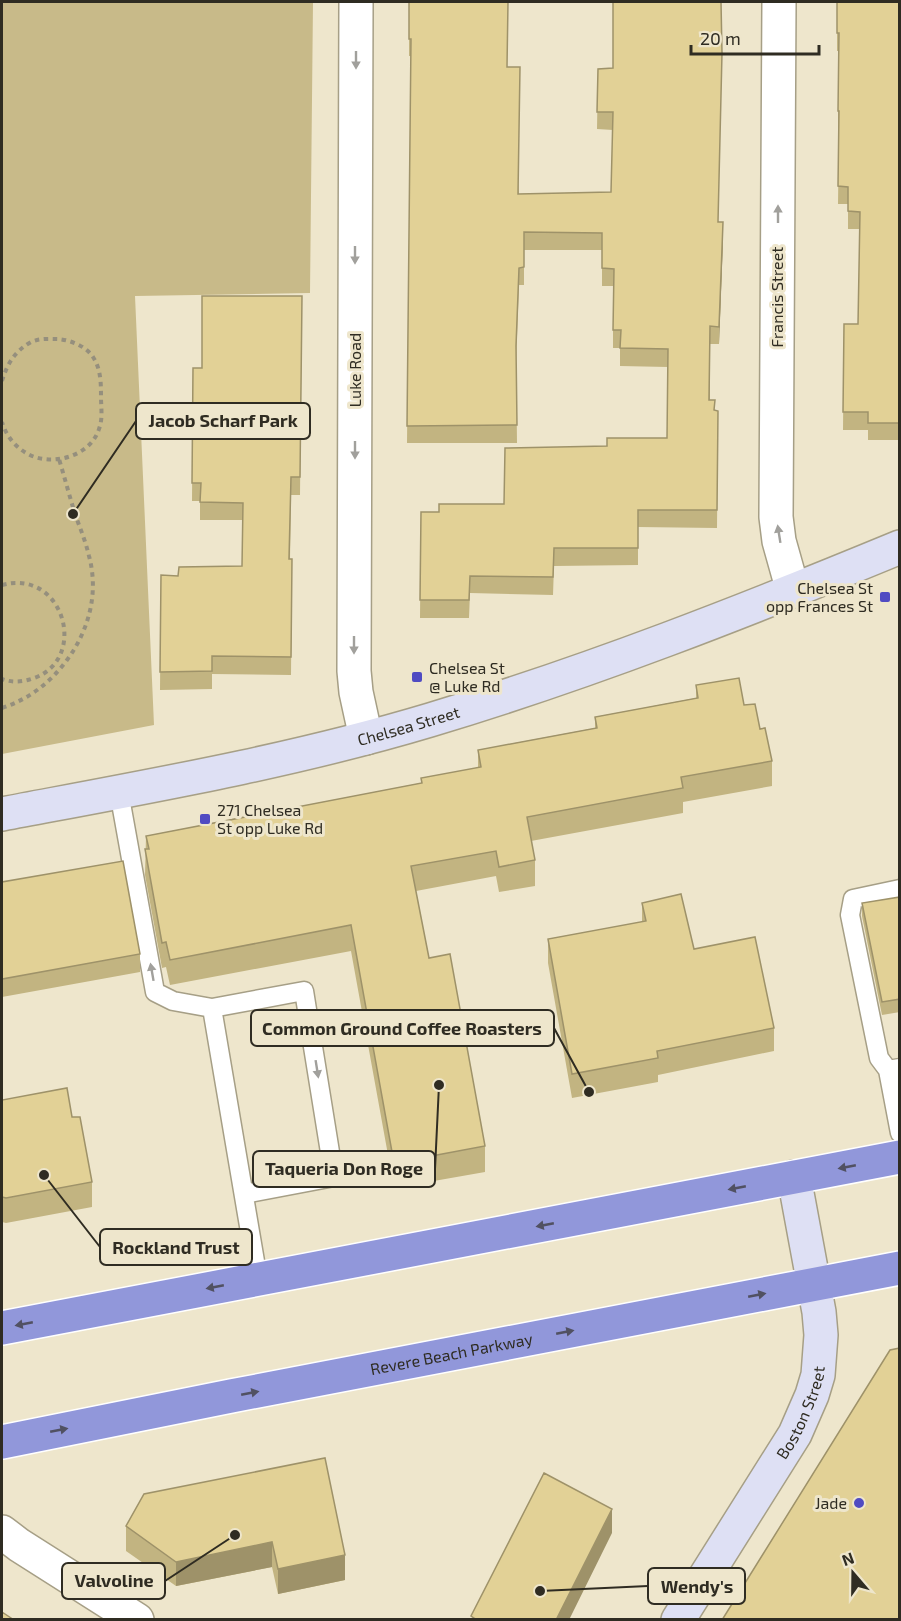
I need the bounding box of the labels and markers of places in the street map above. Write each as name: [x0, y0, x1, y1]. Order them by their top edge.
callout: Jacob Scharf Park: [136, 403, 310, 439]
place label: Chelsea St opp Frances St: [766, 578, 873, 615]
marker: Chelsea St opp Frances St: [878, 590, 892, 604]
place label: Chelsea St @ Luke Rd: [429, 658, 505, 695]
marker: Chelsea St @ Luke Rd: [410, 670, 424, 684]
place label: 271 Chelsea St opp Luke Rd: [217, 800, 323, 837]
marker: 271 Chelsea St opp Luke Rd: [198, 812, 212, 826]
callout: Common Ground Coffee Roasters: [251, 1010, 554, 1046]
callout: Taqueria Don Roge: [253, 1151, 435, 1187]
callout: Rockland Trust: [100, 1229, 252, 1265]
place label: Jade: [815, 1493, 847, 1512]
marker: Jade: [852, 1496, 866, 1510]
callout: Valvoline: [62, 1563, 165, 1599]
callout: Wendy's: [648, 1568, 745, 1604]

